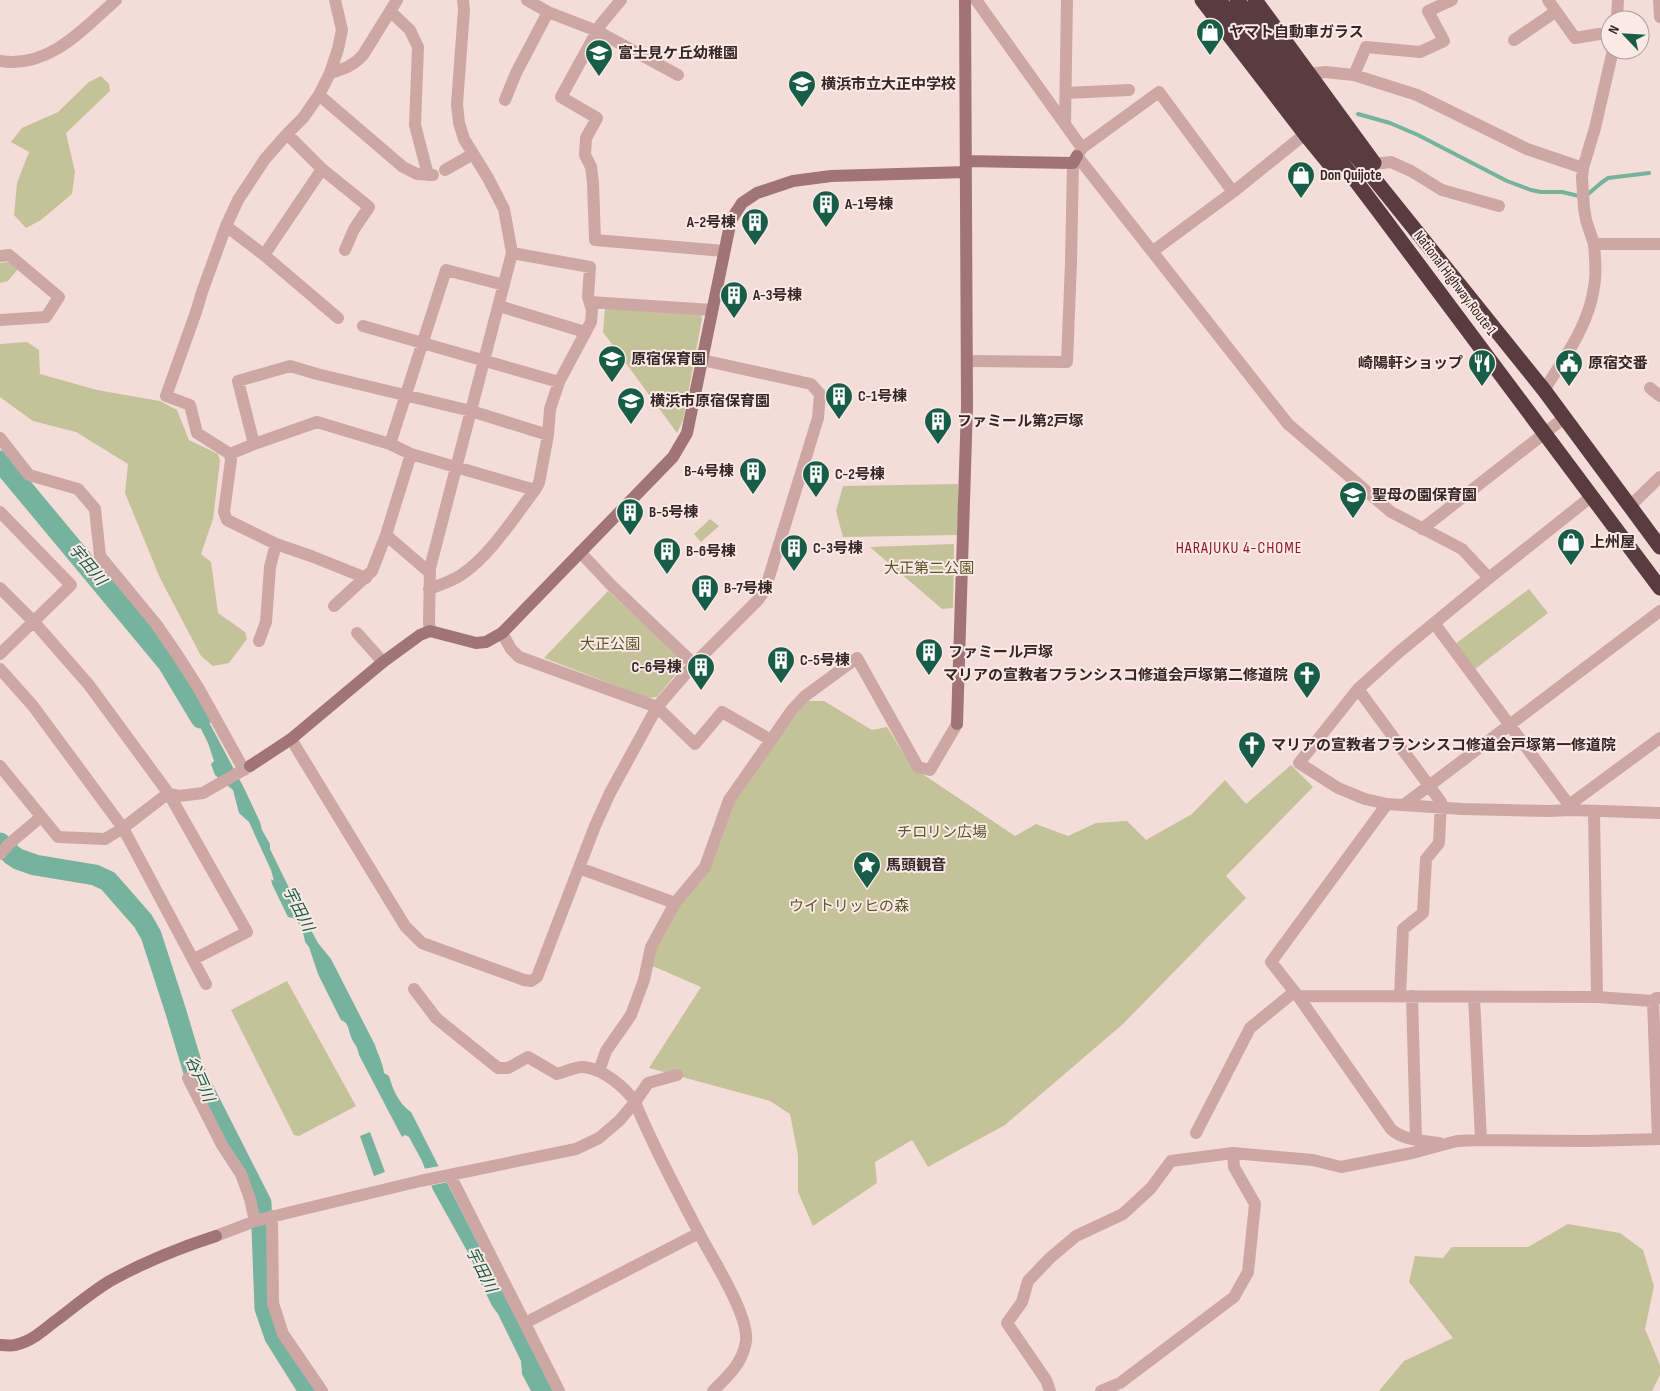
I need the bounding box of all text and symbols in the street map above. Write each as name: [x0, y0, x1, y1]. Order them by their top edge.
north arrow: [1600, 10, 1650, 60]
shop icon: ヤマト自動車ガラス: [1195, 17, 1225, 56]
place label: ヤマト自動車ガラス: [1229, 23, 1364, 42]
text: N: [1604, 23, 1623, 37]
school or university icon: 富士見ケ丘幼稚園: [584, 38, 614, 77]
place label: 富士見ケ丘幼稚園: [618, 44, 738, 63]
school or university icon: 横浜市立大正中学校: [787, 69, 817, 108]
place label: 横浜市立大正中学校: [821, 75, 956, 94]
shop icon: Don Quijote: [1286, 160, 1316, 199]
place label: Don Quijote: [1320, 166, 1382, 185]
building icon: A-1号棟: [811, 189, 841, 228]
place label: A-1号棟: [844, 195, 894, 214]
building icon: A-2号棟: [740, 207, 770, 246]
place label: A-2号棟: [686, 213, 736, 232]
street label: National Highway Route 1: [1409, 227, 1501, 340]
building icon: A-3号棟: [719, 280, 749, 319]
place label: A-3号棟: [752, 286, 802, 305]
school or university icon: 原宿保育園: [597, 344, 627, 383]
restaurant icon: 崎陽軒ショップ: [1467, 348, 1497, 387]
public building icon: 原宿交番: [1554, 348, 1584, 387]
place label: 原宿保育園: [631, 350, 706, 369]
place label: 崎陽軒ショップ: [1358, 354, 1463, 373]
place label: 原宿交番: [1588, 354, 1648, 373]
building icon: C-1号棟: [824, 381, 854, 420]
school or university icon: 横浜市原宿保育園: [616, 386, 646, 425]
place label: C-1号棟: [858, 387, 907, 406]
place label: 横浜市原宿保育園: [650, 392, 770, 411]
building icon: ファミール第2戸塚: [923, 406, 953, 445]
place label: ファミール第2戸塚: [957, 412, 1084, 431]
building icon: B-4号棟: [738, 456, 768, 495]
building icon: C-2号棟: [801, 459, 831, 498]
place label: B-4号棟: [684, 462, 734, 481]
place label: C-2号棟: [835, 465, 885, 484]
school or university icon: 聖母の園保育園: [1338, 480, 1368, 519]
place label: 聖母の園保育園: [1372, 486, 1477, 505]
building icon: B-5号棟: [615, 497, 645, 536]
place label: B-5号棟: [649, 503, 698, 522]
shop icon: 上州屋: [1556, 527, 1586, 566]
building icon: C-3号棟: [779, 533, 809, 572]
place label: 上州屋: [1590, 533, 1635, 552]
building icon: B-6号棟: [652, 536, 682, 575]
place label: C-3号棟: [813, 539, 863, 558]
district label: HARAJUKU 4-CHOME: [1176, 539, 1302, 558]
water label: 宇田川: [64, 541, 111, 591]
place label: B-6号棟: [686, 542, 736, 561]
park label: 大正第二公園: [884, 559, 974, 578]
building icon: B-7号棟: [690, 573, 720, 612]
place label: B-7号棟: [724, 579, 773, 598]
park label: 大正公園: [580, 635, 640, 654]
building icon: ファミール戸塚: [914, 637, 944, 676]
place label: ファミール戸塚: [948, 643, 1053, 662]
building icon: C-5号棟: [766, 645, 796, 684]
place label: C-5号棟: [800, 651, 850, 670]
building icon: C-6号棟: [686, 652, 716, 691]
place label: C-6号棟: [632, 658, 682, 677]
church icon: マリアの宣教者フランシスコ修道会戸塚第二修道院: [1292, 660, 1322, 699]
place label: マリアの宣教者フランシスコ修道会戸塚第二修道院: [943, 666, 1288, 685]
church icon: マリアの宣教者フランシスコ修道会戸塚第一修道院: [1237, 730, 1267, 769]
place label: マリアの宣教者フランシスコ修道会戸塚第一修道院: [1271, 736, 1616, 755]
park label: チロリン広場: [897, 823, 987, 842]
place icon: 馬頭観音: [852, 850, 882, 889]
place label: 馬頭観音: [886, 856, 946, 875]
water label: 宇田川: [279, 883, 318, 936]
park label: ウイトリッヒの森: [789, 897, 909, 916]
water label: 谷戸川: [181, 1053, 218, 1107]
water label: 宇田川: [462, 1244, 501, 1297]

